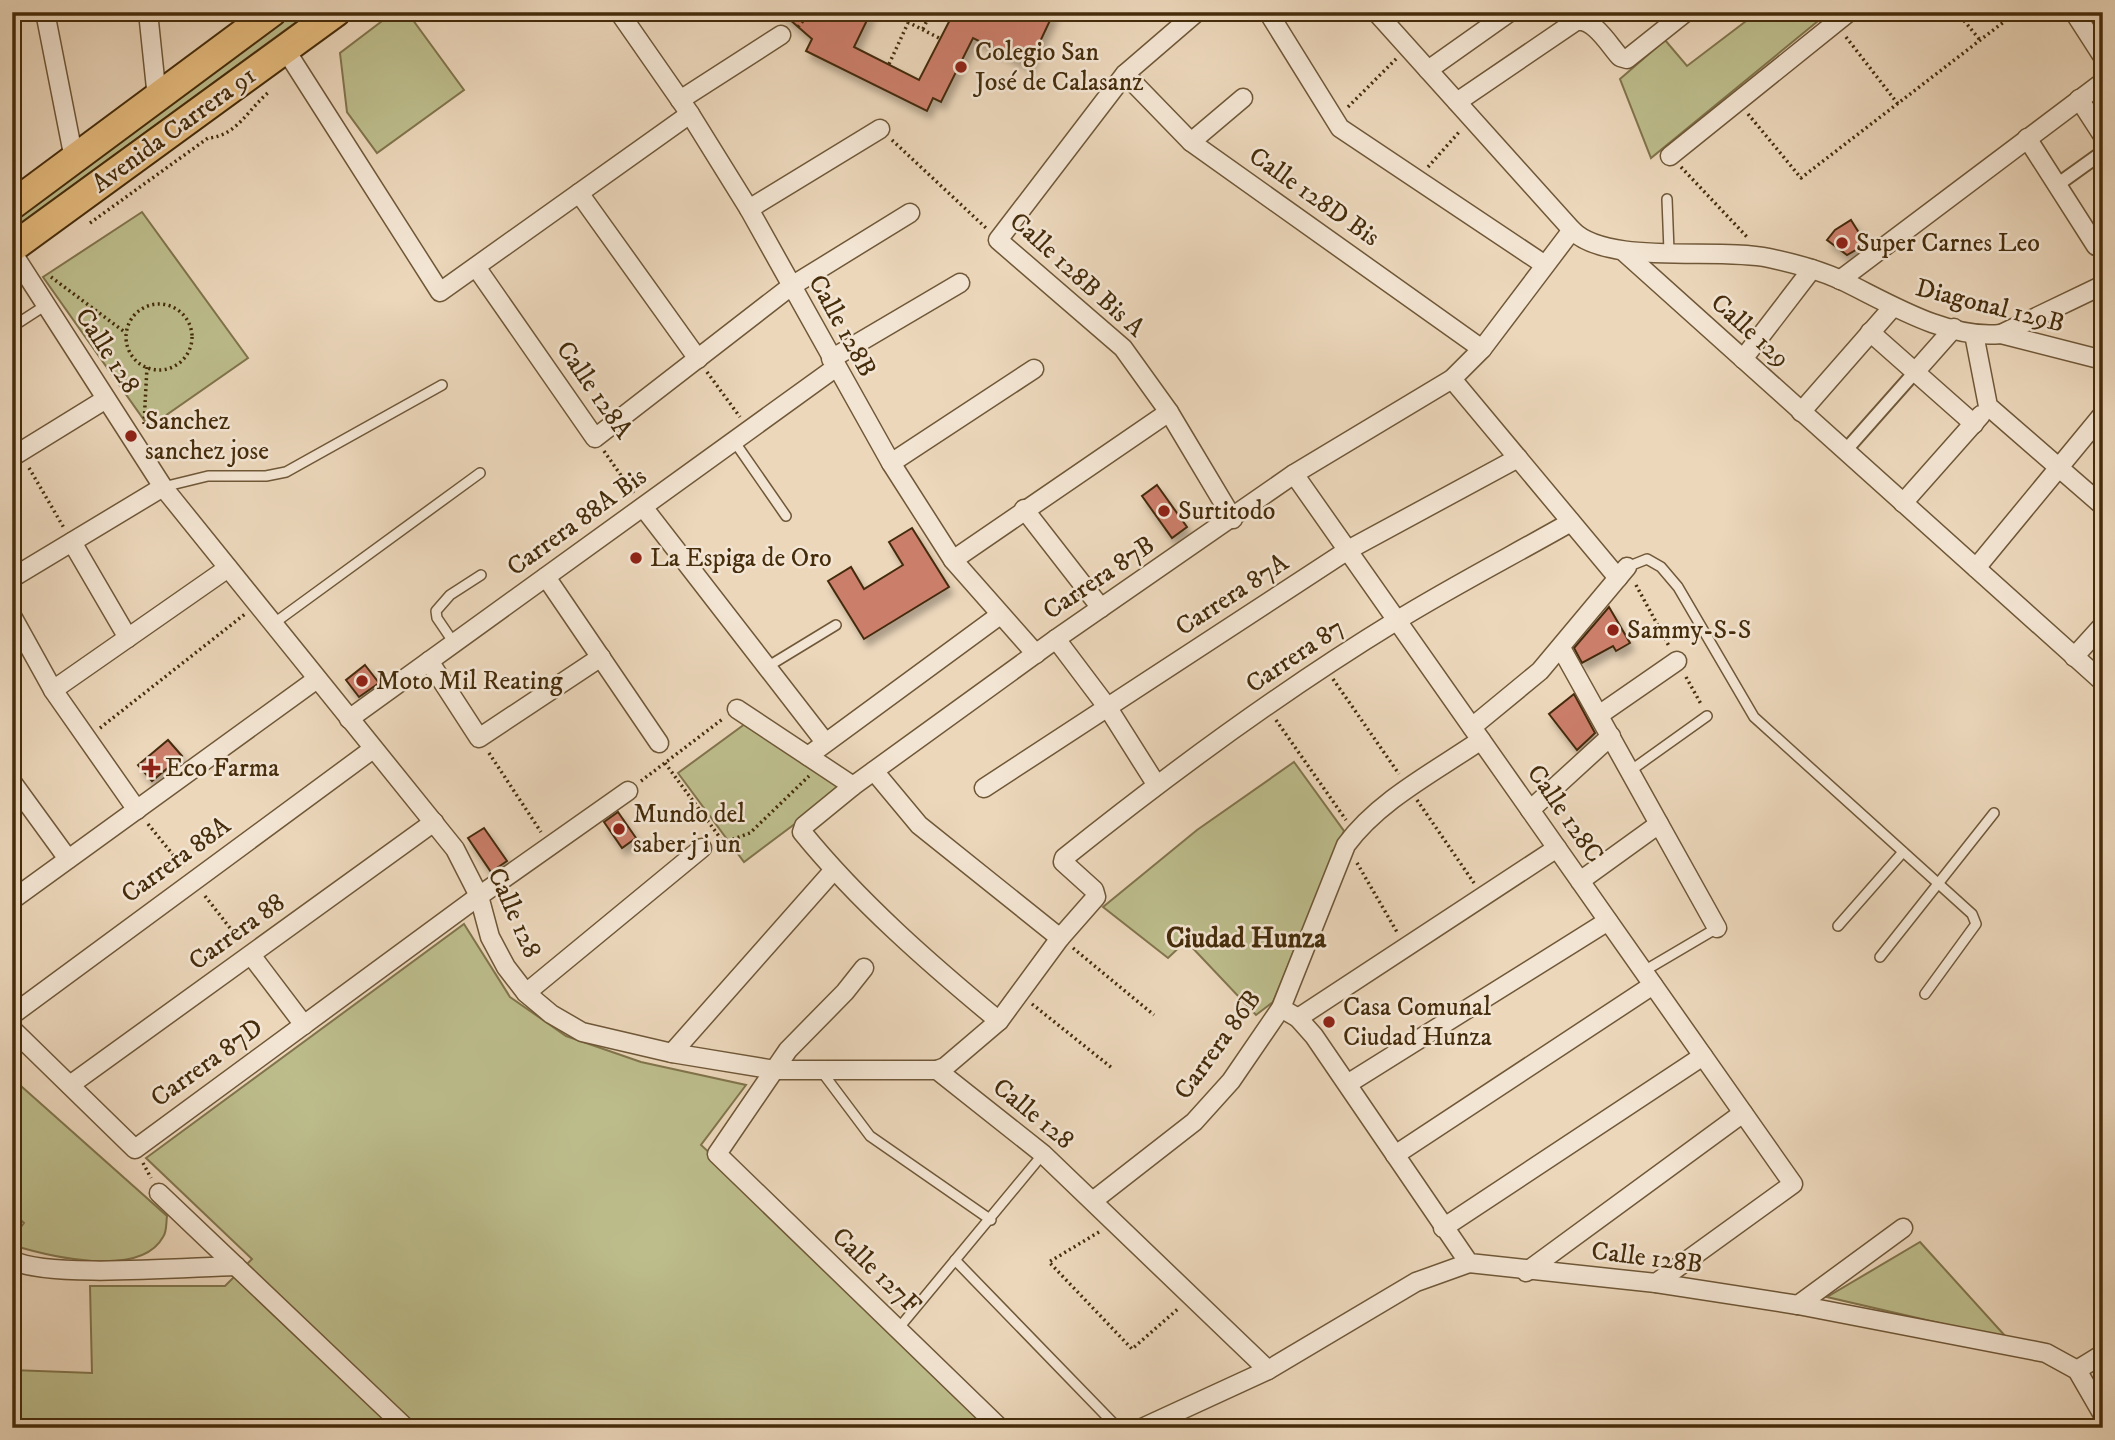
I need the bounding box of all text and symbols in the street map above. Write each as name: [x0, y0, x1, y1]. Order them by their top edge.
place label: Colegio San José de Calasanz: [973, 36, 1144, 99]
street label: Avenida Carrera 91: [85, 59, 263, 201]
marker: Colegio San José de Calasanz: [953, 59, 969, 75]
street label: Calle 128D Bis: [1242, 140, 1386, 254]
street label: Calle 128B Bis A: [1002, 205, 1152, 345]
place label: Super Carnes Leo: [1856, 227, 2040, 260]
marker: Super Carnes Leo: [1834, 235, 1850, 251]
street label: Calle 128B: [800, 269, 884, 383]
street label: Diagonal 129B: [1912, 272, 2068, 340]
street label: Calle 129: [1703, 287, 1797, 375]
street label: Calle 128: [67, 302, 147, 400]
street label: Calle 128A: [548, 335, 640, 446]
place label: Sanchez sanchez jose: [145, 405, 269, 468]
marker: Sanchez sanchez jose: [123, 428, 139, 444]
street label: Carrera 88A Bis: [501, 460, 653, 584]
place label: Surtitodo: [1178, 495, 1275, 528]
marker: Surtitodo: [1156, 503, 1172, 519]
street label: Carrera 87B: [1037, 529, 1161, 627]
place label: La Espiga de Oro: [650, 542, 832, 575]
street label: Carrera 87A: [1169, 546, 1295, 644]
marker: La Espiga de Oro: [628, 550, 644, 566]
street label: Carrera 87: [1240, 611, 1350, 701]
place label: Sammy-S-S: [1627, 614, 1751, 647]
marker: Sammy-S-S: [1605, 622, 1621, 638]
place label: Moto Mil Reating: [376, 665, 563, 698]
marker: Moto Mil Reating: [354, 673, 370, 689]
place label: Eco Farma: [165, 752, 279, 785]
street label: Calle 128C: [1519, 758, 1611, 870]
marker: Eco Farma: [143, 760, 159, 776]
place label: Mundo del saber j i un: [633, 798, 745, 861]
street label: Carrera 88A: [115, 809, 238, 911]
marker: Mundo del saber j i un: [611, 821, 627, 837]
street label: Calle 128: [479, 863, 549, 963]
street label: Carrera 88: [182, 886, 292, 978]
district label: Ciudad Hunza: [1166, 921, 1327, 956]
street label: Carrera 86B: [1167, 984, 1269, 1106]
place label: Casa Comunal Ciudad Hunza: [1343, 991, 1492, 1054]
street label: Carrera 87D: [144, 1011, 270, 1115]
marker: Casa Comunal Ciudad Hunza: [1321, 1014, 1337, 1030]
street label: Calle 128: [985, 1071, 1081, 1157]
street label: Calle 127F: [824, 1220, 928, 1322]
street label: Calle 128B: [1589, 1235, 1705, 1281]

